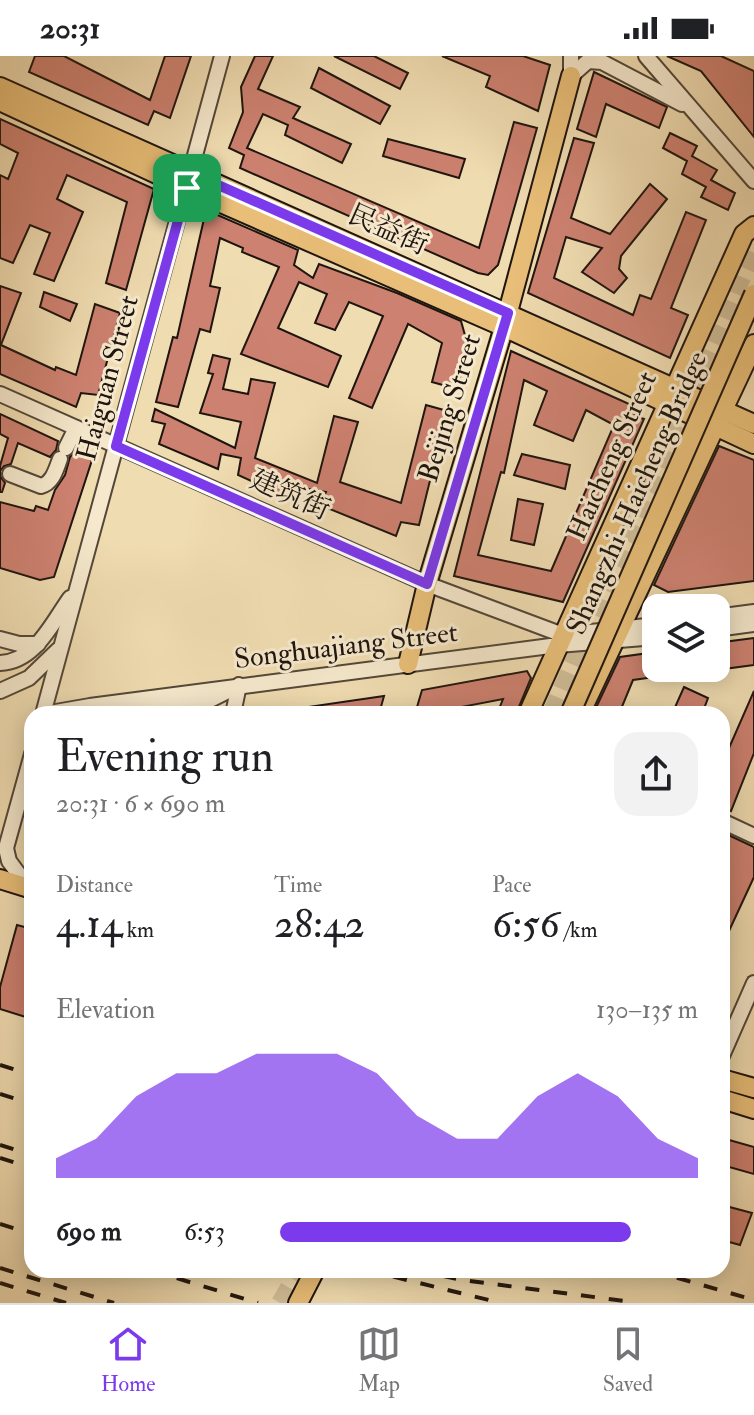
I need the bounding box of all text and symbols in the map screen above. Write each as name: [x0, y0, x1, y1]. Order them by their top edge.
text: 20:31: [40, 10, 100, 47]
pin: [153, 154, 221, 222]
icon: arrive: [165, 166, 209, 210]
street label: 民益街: [343, 197, 433, 263]
street label: Haiguan Street: [69, 291, 147, 465]
street label: Beijing Street: [411, 330, 489, 486]
street label: Shangzhi-Haicheng Bridge: [559, 346, 715, 640]
street label: Haicheng Street: [559, 366, 665, 546]
street label: 建筑街: [245, 462, 335, 528]
map controls: [642, 594, 730, 682]
button: layers: [642, 594, 730, 682]
street label: Songhuajiang Street: [232, 615, 460, 677]
text: Evening run: [56, 730, 274, 785]
button: share: [614, 732, 698, 816]
text: 20:31 · 6 × 690 m: [56, 788, 225, 820]
text: Distance: [56, 871, 133, 899]
text: Time: [274, 871, 322, 899]
text: Pace: [492, 871, 531, 899]
text: 4.14: [56, 899, 122, 950]
text: 28:42: [274, 899, 365, 950]
text: 6:56: [492, 899, 560, 950]
text: km: [122, 916, 154, 944]
text: /km: [560, 916, 598, 944]
text: Elevation: [56, 994, 155, 1026]
text: 130–135 m: [596, 994, 698, 1026]
text: 690 m: [56, 1216, 121, 1248]
text: 6:53: [184, 1216, 225, 1248]
tab: Home: [101, 1322, 155, 1398]
tab: Map: [357, 1322, 401, 1398]
tab: Saved: [603, 1322, 653, 1398]

